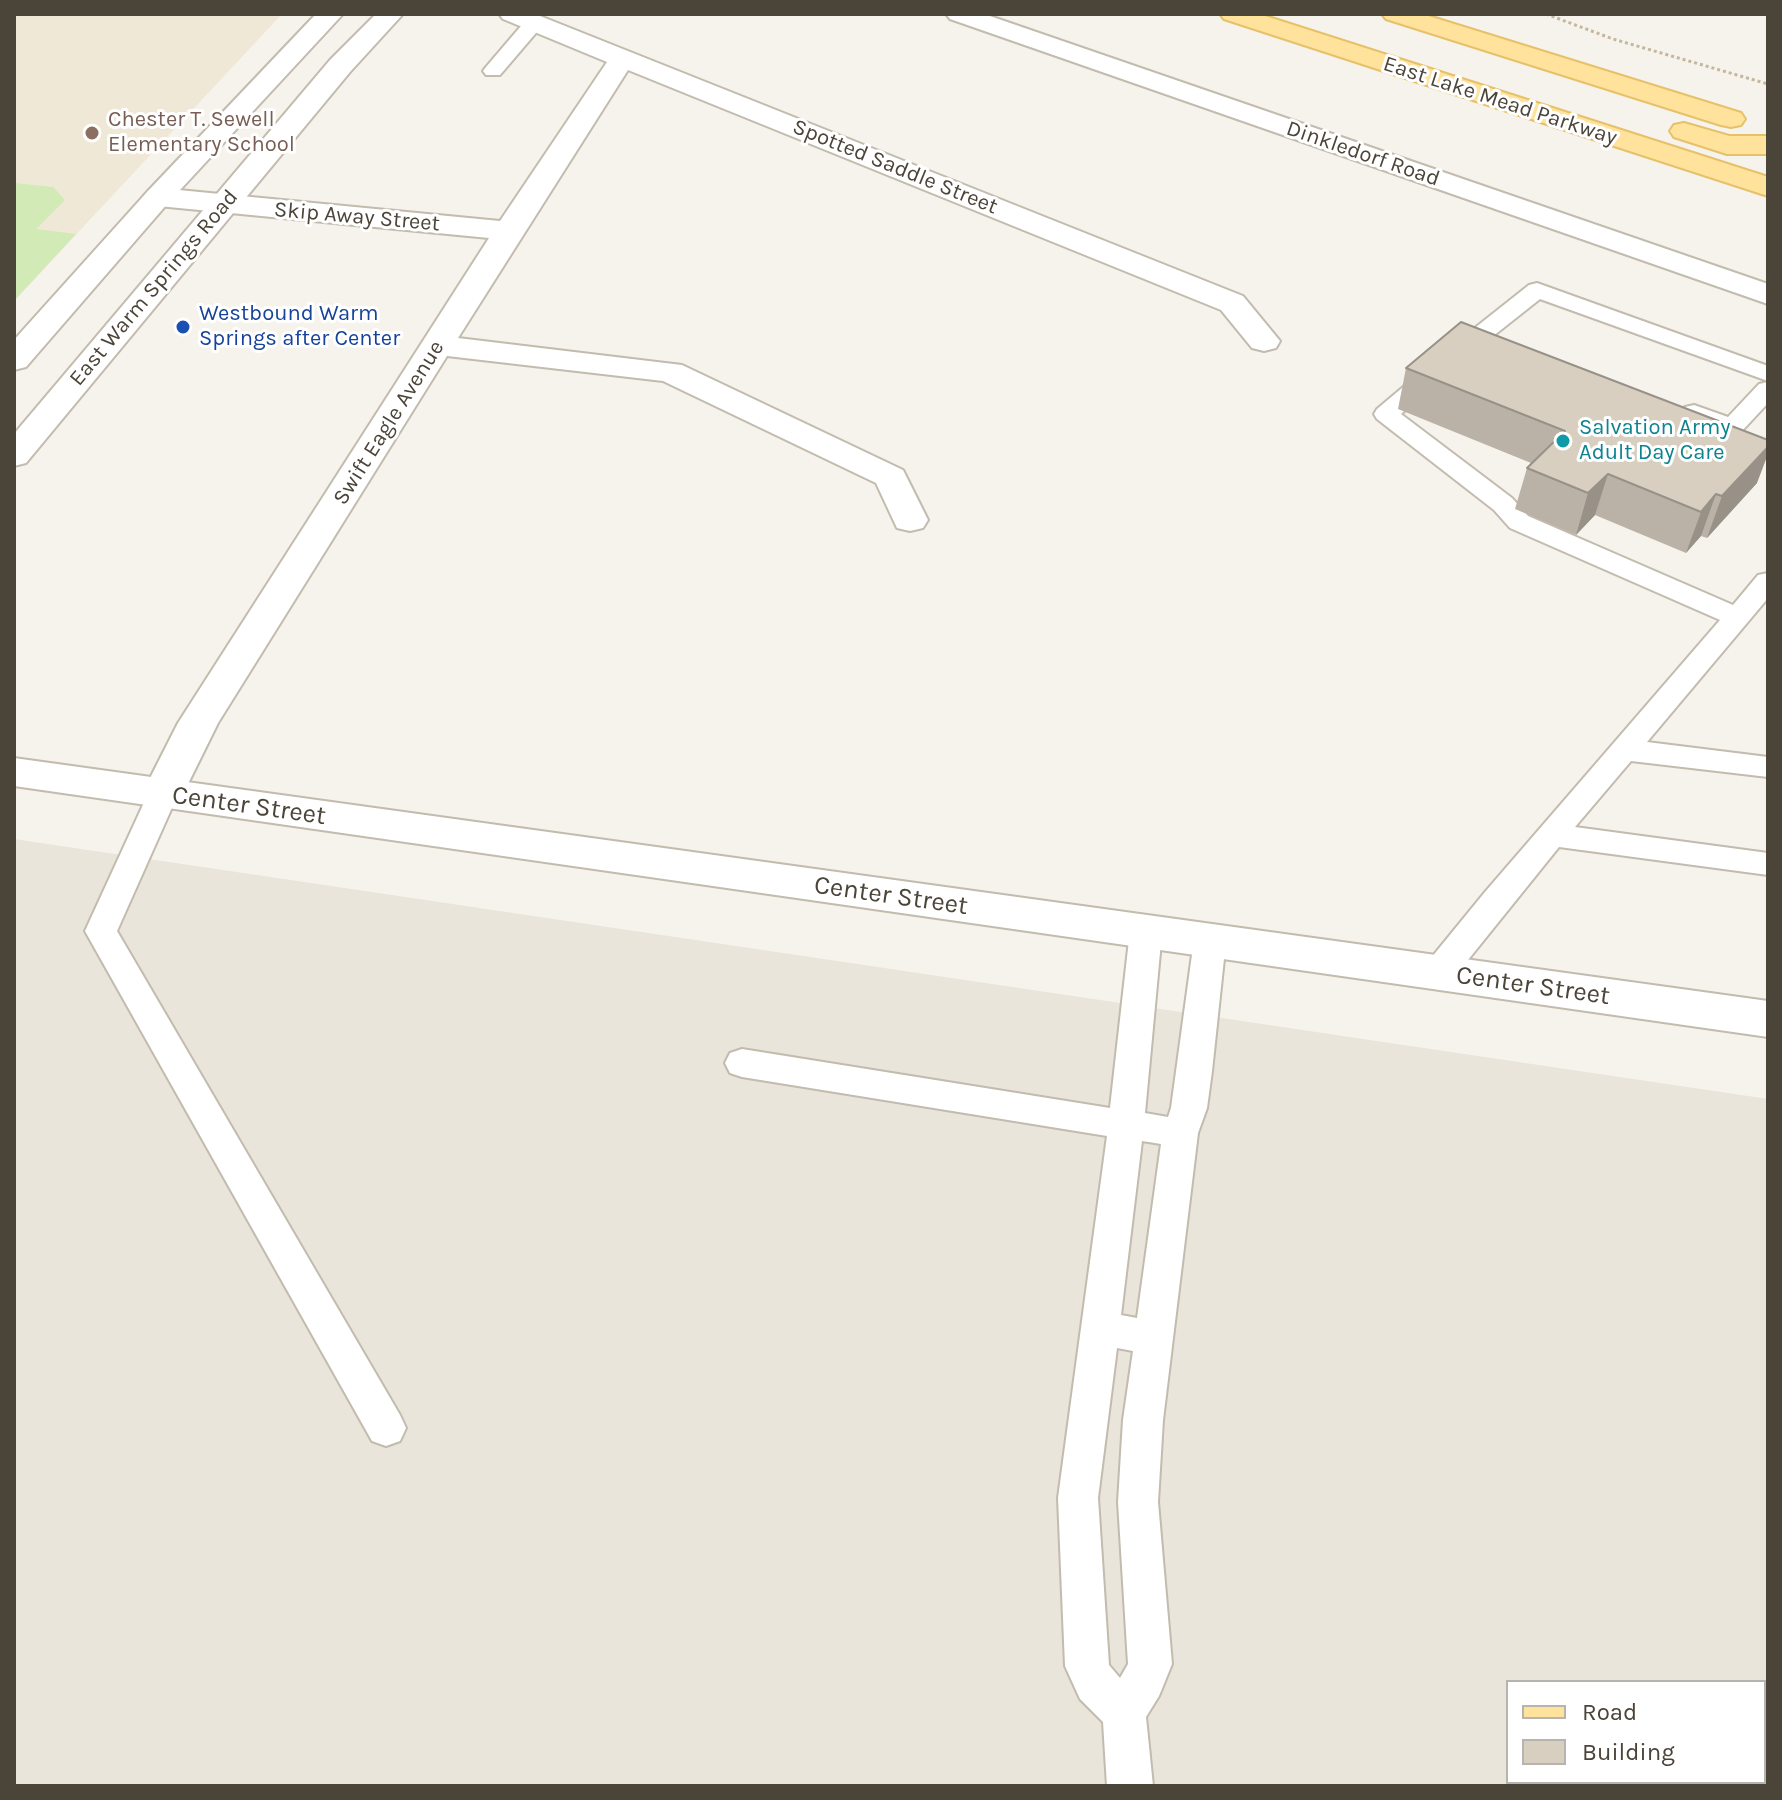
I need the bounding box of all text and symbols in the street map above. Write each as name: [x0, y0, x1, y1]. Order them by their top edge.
street label: East Lake Mead Parkway: [1380, 51, 1620, 151]
place label: Chester T. Sewell Elementary School: [108, 107, 295, 158]
street label: Spotted Saddle Street: [789, 114, 1001, 220]
street label: Dinkledorf Road: [1283, 115, 1443, 193]
marker: Chester T. Sewell Elementary School: [83, 124, 101, 142]
street label: East Warm Springs Road: [64, 184, 244, 392]
street label: Skip Away Street: [273, 197, 441, 237]
place label: Westbound Warm Springs after Center: [199, 301, 400, 352]
marker: Westbound Warm Springs after Center: [174, 318, 192, 336]
street label: Swift Eagle Avenue: [328, 336, 450, 510]
place label: Salvation Army Adult Day Care: [1579, 415, 1731, 466]
marker: Salvation Army Adult Day Care: [1554, 432, 1572, 450]
street label: Center Street: [170, 780, 328, 832]
street label: Center Street: [812, 870, 970, 922]
street label: Center Street: [1454, 960, 1612, 1012]
legend: [1506, 1680, 1766, 1784]
text: Road: [1582, 1698, 1637, 1726]
text: Building: [1582, 1738, 1675, 1766]

